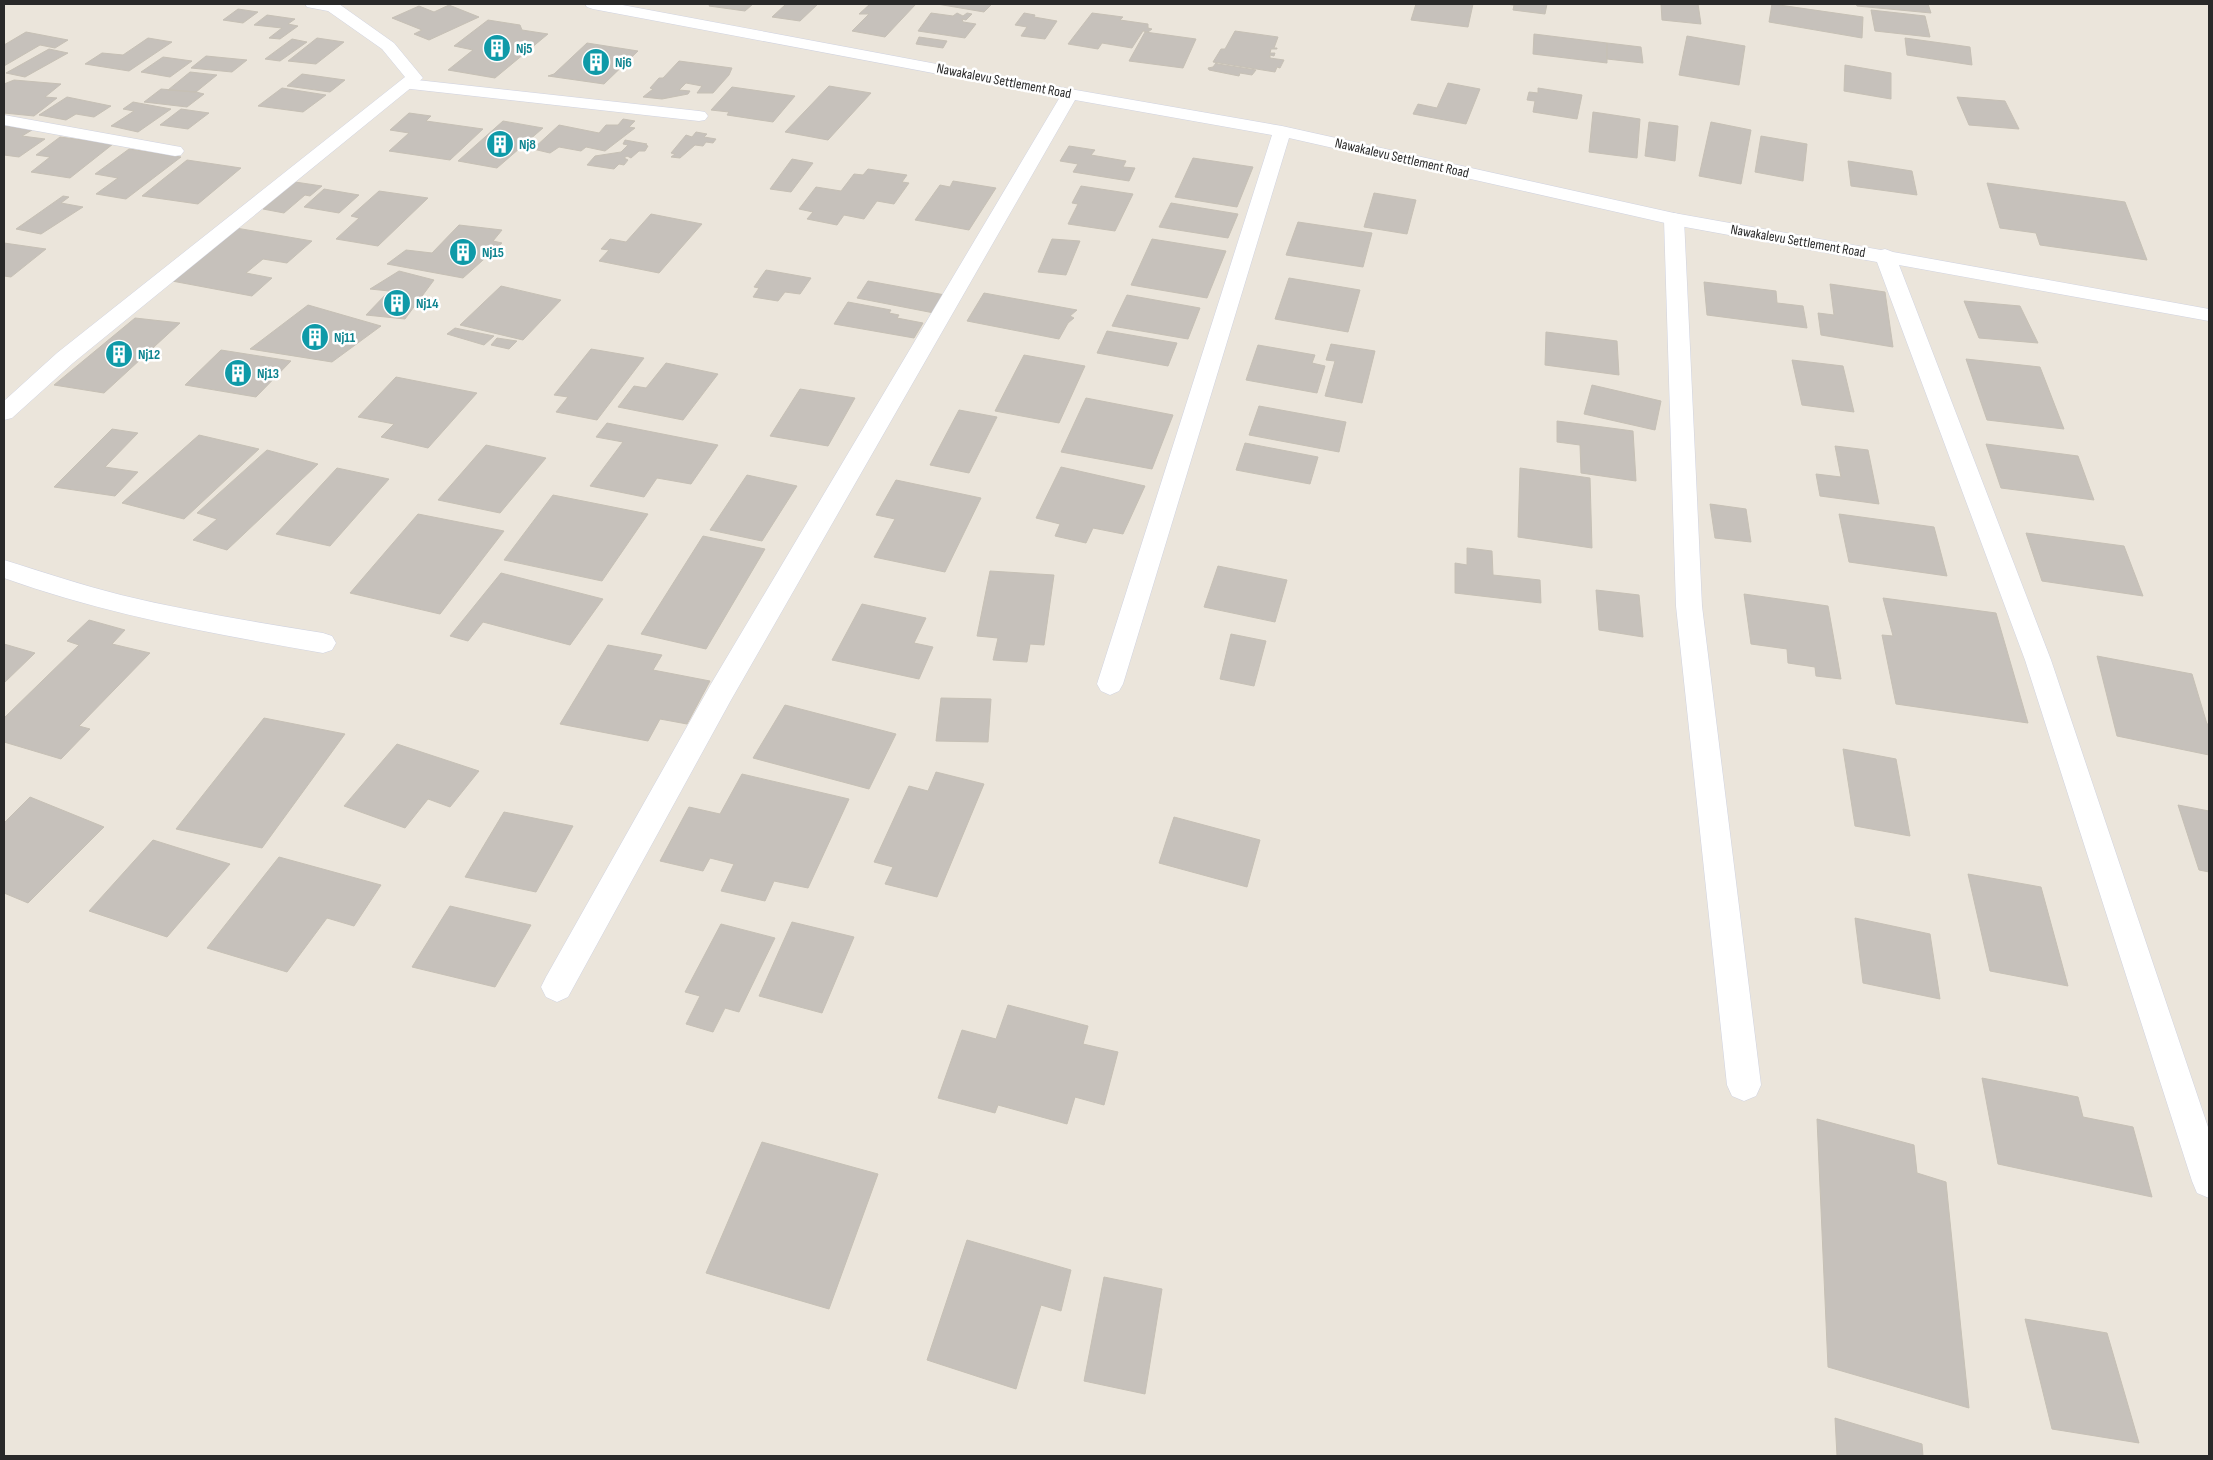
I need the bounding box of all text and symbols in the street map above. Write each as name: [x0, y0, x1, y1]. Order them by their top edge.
building icon: Nj5: [482, 33, 512, 63]
place label: Nj5: [516, 40, 532, 57]
building icon: Nj6: [581, 47, 611, 77]
place label: Nj6: [615, 54, 632, 71]
street label: Nawakalevu Settlement Road: [935, 60, 1073, 102]
building icon: Nj8: [485, 129, 515, 159]
street label: Nawakalevu Settlement Road: [1333, 134, 1471, 182]
place label: Nj8: [519, 136, 536, 153]
street label: Nawakalevu Settlement Road: [1729, 221, 1867, 261]
building icon: Nj15: [448, 237, 478, 267]
place label: Nj15: [482, 244, 504, 261]
building icon: Nj14: [382, 288, 412, 318]
place label: Nj14: [416, 295, 439, 312]
building icon: Nj11: [300, 322, 330, 352]
place label: Nj11: [334, 329, 356, 346]
building icon: Nj12: [104, 339, 134, 369]
place label: Nj12: [138, 346, 160, 363]
building icon: Nj13: [223, 358, 253, 388]
place label: Nj13: [257, 365, 279, 382]

